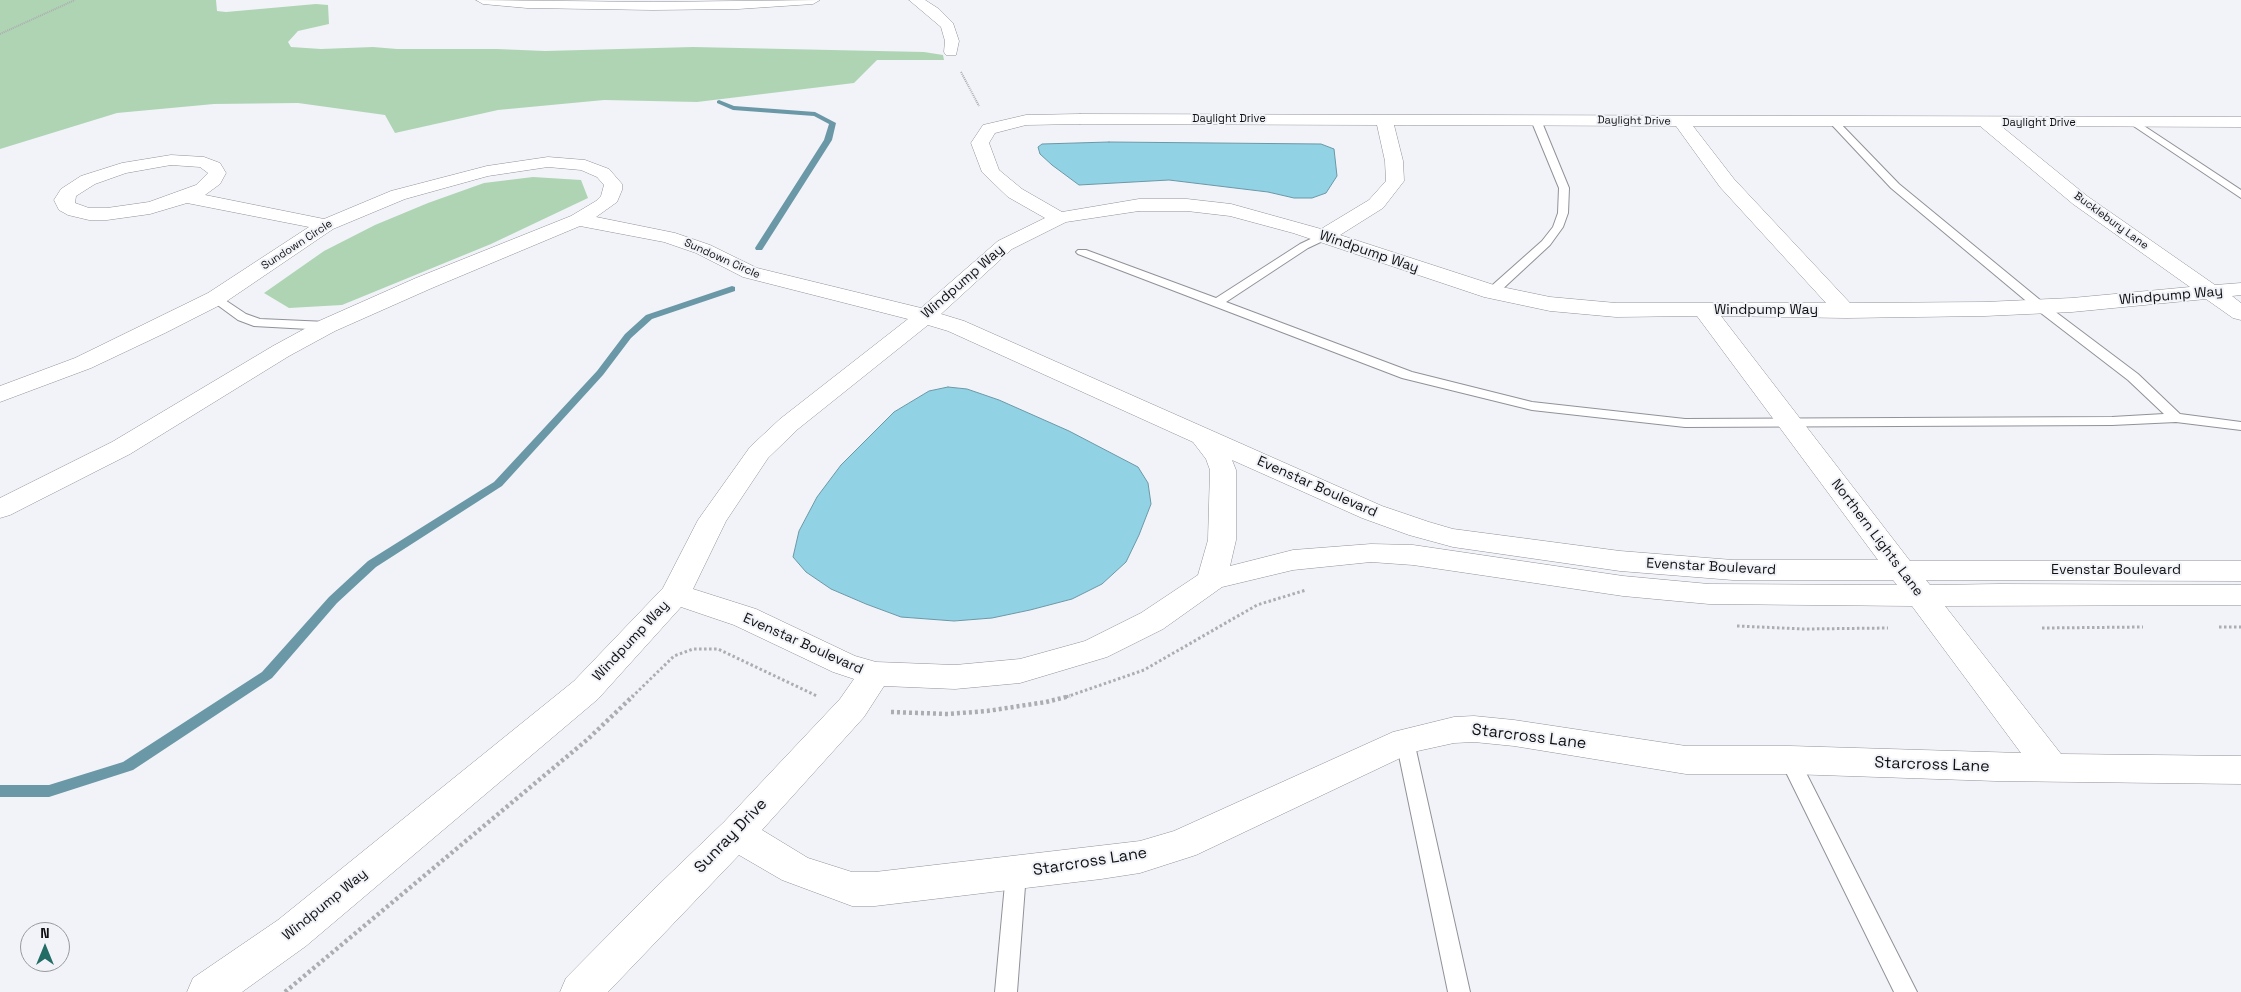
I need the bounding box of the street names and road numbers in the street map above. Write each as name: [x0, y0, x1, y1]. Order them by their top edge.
street label: Daylight Drive: [1192, 112, 1266, 126]
street label: Daylight Drive: [1597, 114, 1671, 128]
street label: Daylight Drive: [2002, 116, 2076, 130]
street label: Bucklebury Lane: [2071, 190, 2151, 252]
street label: Sundown Circle: [259, 217, 335, 273]
street label: Windpump Way: [1317, 227, 1421, 277]
street label: Sundown Circle: [682, 236, 762, 282]
street label: Windpump Way: [918, 242, 1008, 322]
street label: Windpump Way: [2118, 283, 2224, 309]
street label: Windpump Way: [1714, 302, 1818, 318]
street label: Evenstar Boulevard: [1254, 453, 1380, 521]
street label: Northern Lights Lane: [1827, 476, 1927, 600]
street label: Evenstar Boulevard: [1646, 555, 1776, 579]
street label: Evenstar Boulevard: [2051, 562, 2181, 578]
street label: Windpump Way: [589, 597, 673, 685]
street label: Evenstar Boulevard: [740, 610, 866, 678]
street label: Starcross Lane: [1471, 720, 1587, 754]
street label: Starcross Lane: [1874, 753, 1990, 777]
street label: Sunray Drive: [691, 795, 771, 877]
street label: Starcross Lane: [1031, 843, 1149, 881]
street label: Windpump Way: [279, 866, 371, 944]

